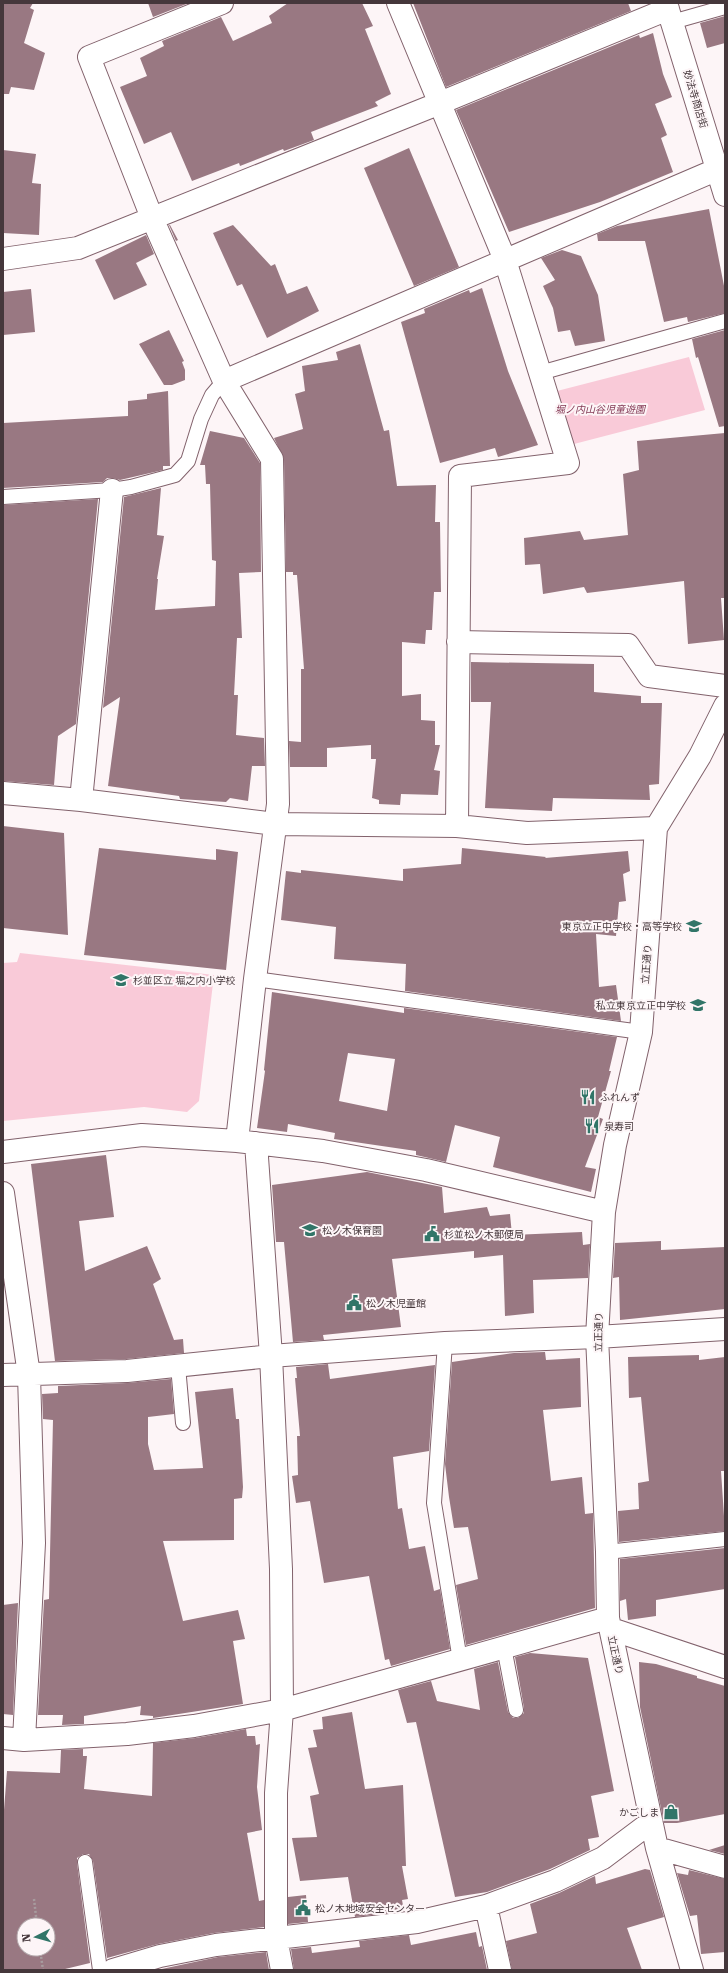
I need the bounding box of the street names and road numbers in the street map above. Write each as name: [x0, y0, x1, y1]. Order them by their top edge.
street label: 妙法寺商店街: [681, 69, 710, 129]
street label: 立正通り: [640, 944, 653, 984]
street label: 立正通り: [593, 1312, 604, 1352]
street label: 立正通り: [606, 1634, 625, 1676]

